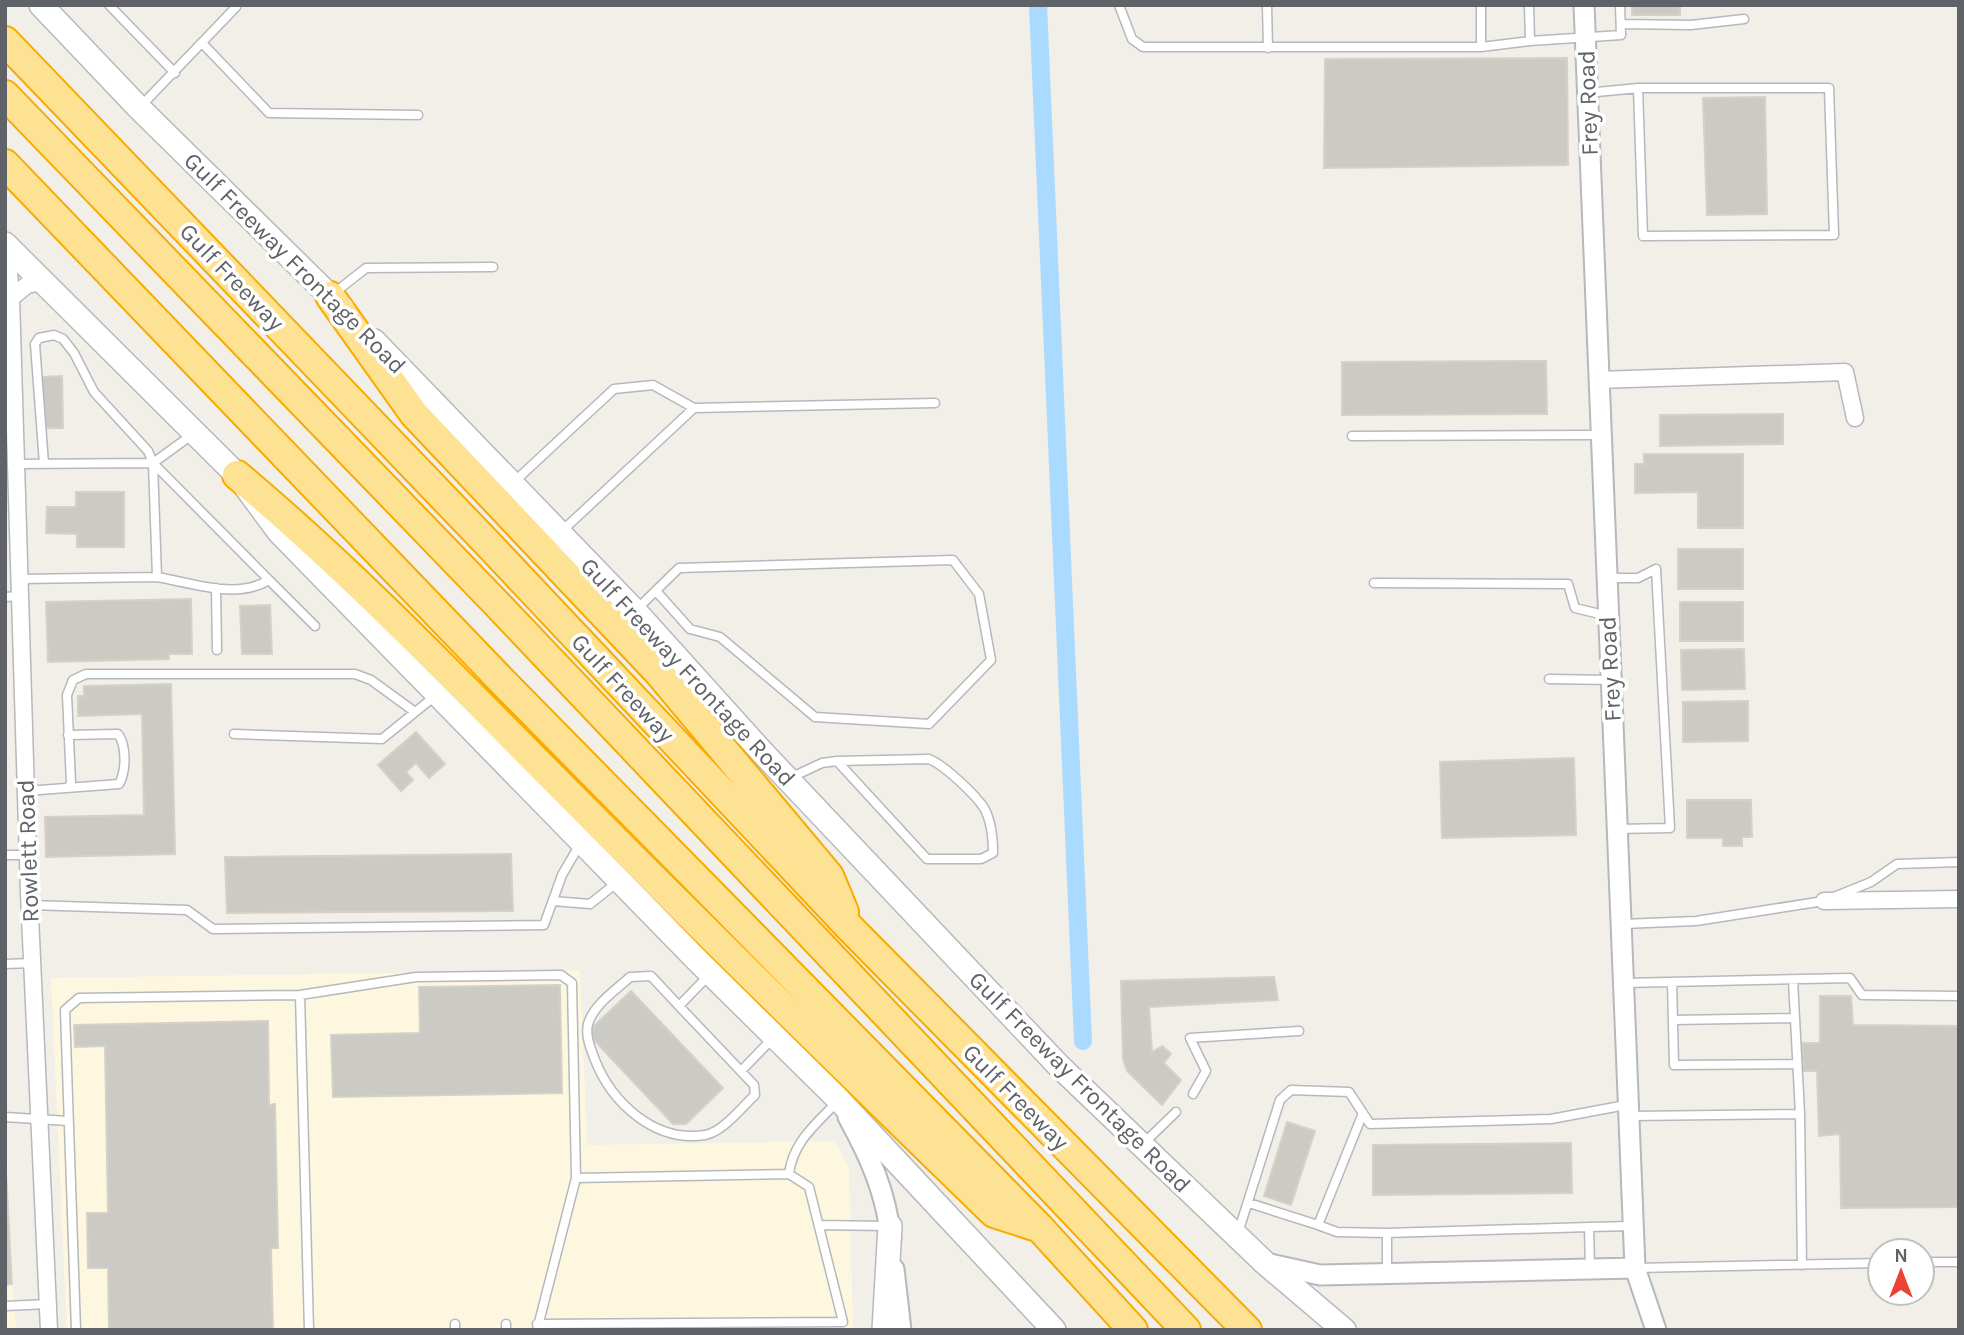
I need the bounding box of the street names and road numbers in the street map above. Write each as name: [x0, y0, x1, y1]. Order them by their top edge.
street label: Frey Road: [1572, 50, 1604, 156]
street label: Gulf Freeway Frontage Road: [178, 146, 412, 380]
street label: Gulf Freeway: [174, 217, 290, 337]
street label: Gulf Freeway Frontage Road: [575, 552, 801, 792]
street label: Frey Road: [1593, 615, 1627, 723]
street label: Gulf Freeway: [565, 628, 681, 748]
street label: Rowlett Road: [12, 779, 44, 923]
street label: Gulf Freeway Frontage Road: [963, 965, 1197, 1199]
street label: Gulf Freeway: [957, 1038, 1075, 1156]

